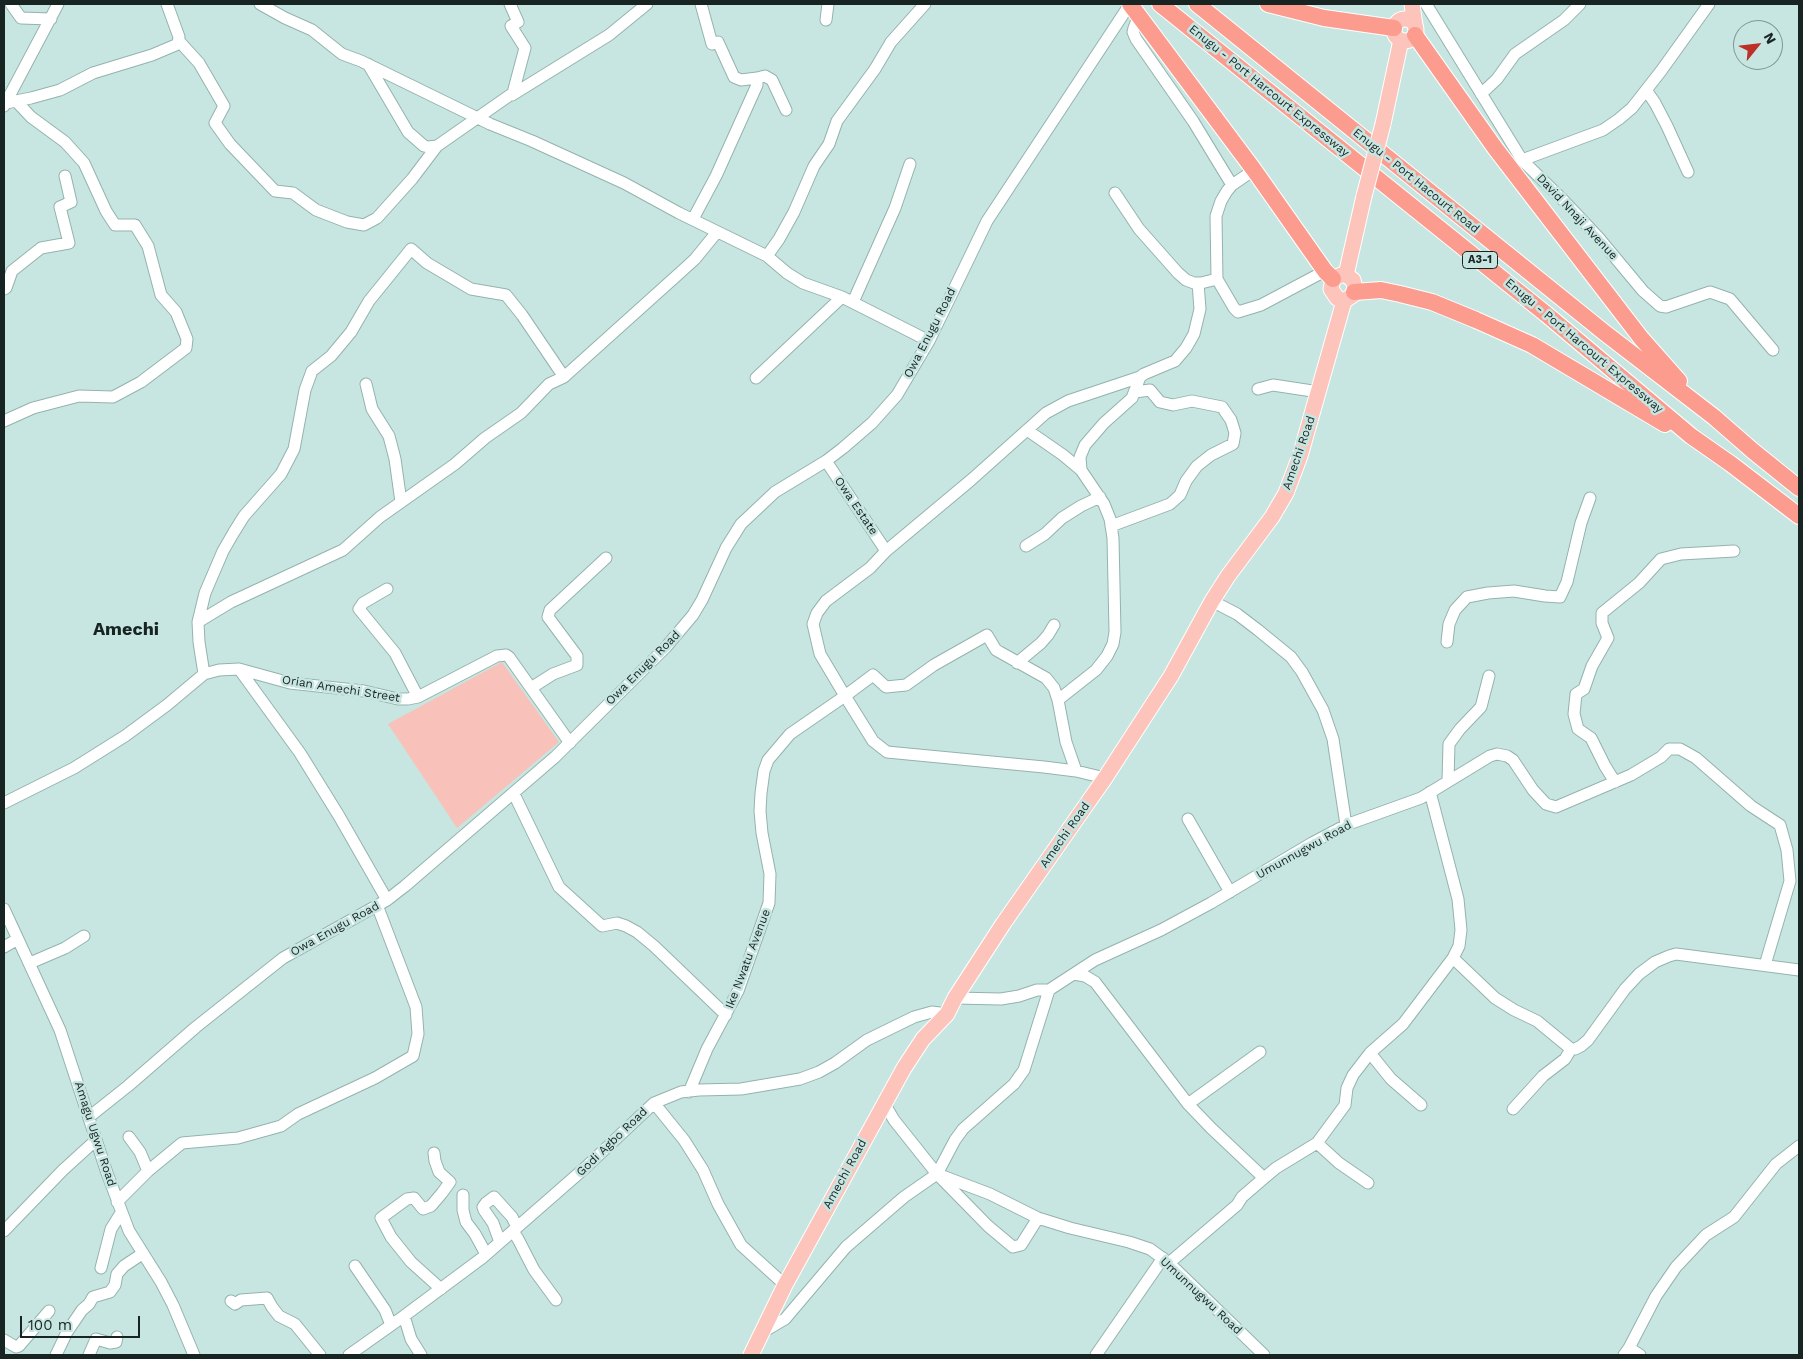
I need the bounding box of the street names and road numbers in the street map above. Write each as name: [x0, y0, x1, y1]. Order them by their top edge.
street label: Enugu - Port Harcourt Expressway: [1186, 22, 1352, 160]
street label: Enugu - Port Hacourt Road: [1350, 126, 1482, 236]
street label: David Nnaji Avenue: [1533, 171, 1621, 263]
road number: A3-1: [1462, 252, 1498, 268]
street label: Enugu - Port Harcourt Expressway: [1502, 276, 1666, 416]
street label: Owa Enugu Road: [901, 285, 959, 381]
street label: Amechi Road: [1280, 414, 1318, 492]
street label: Owa Estate: [831, 474, 881, 538]
street label: Owa Enugu Road: [603, 628, 683, 708]
street label: Orian Amechi Street: [281, 673, 401, 705]
street label: Amechi Road: [1037, 799, 1093, 871]
street label: Umunnugwu Road: [1254, 818, 1354, 882]
street label: Owa Enugu Road: [288, 899, 382, 959]
street label: Ike Nwatu Avenue: [722, 907, 774, 1011]
street label: Amagu Ugwu Road: [71, 1080, 119, 1188]
street label: Godi Agbo Road: [574, 1104, 650, 1180]
street label: Amechi Road: [820, 1137, 870, 1211]
street label: Umunnugwu Road: [1157, 1254, 1245, 1338]

